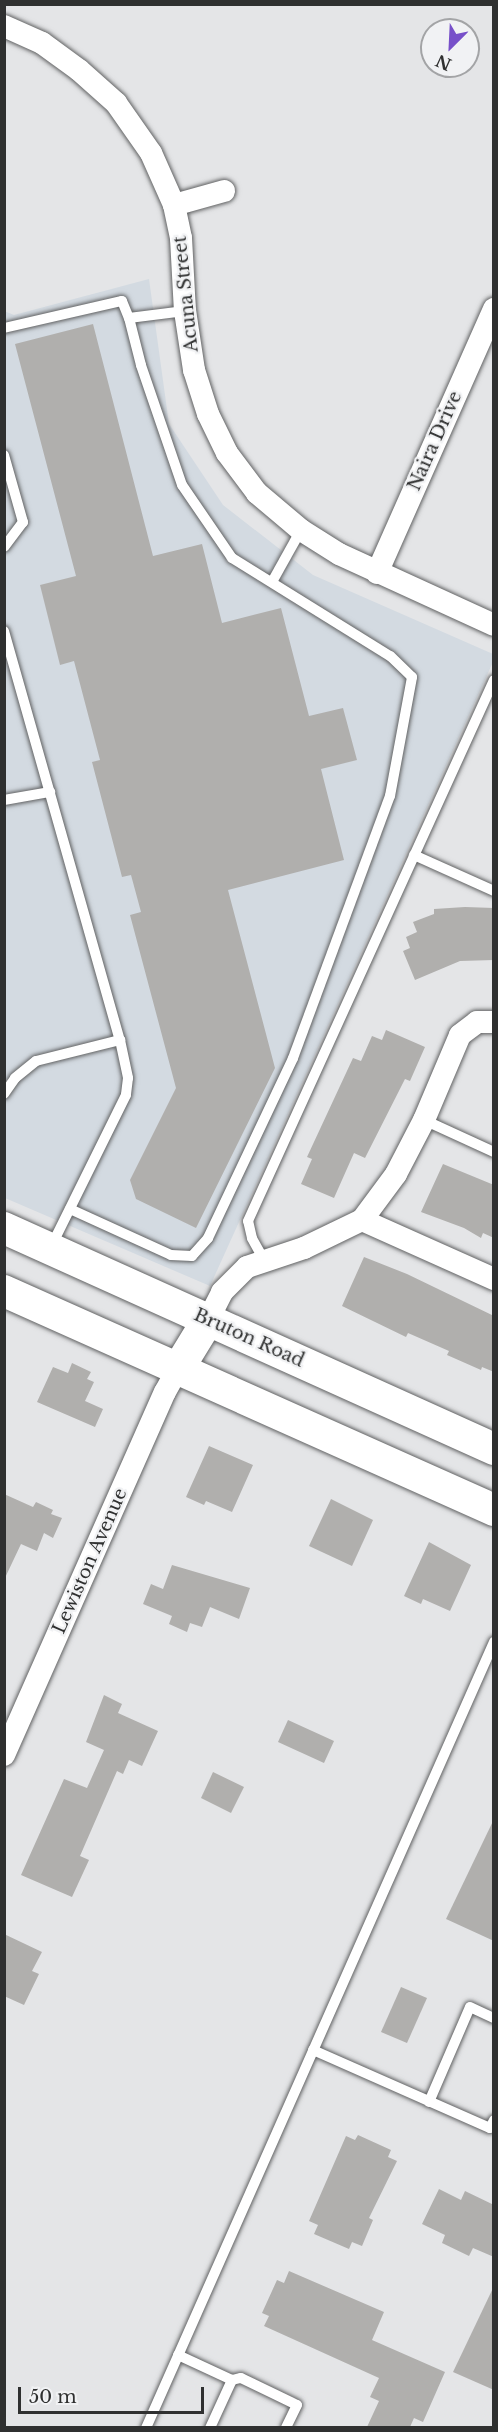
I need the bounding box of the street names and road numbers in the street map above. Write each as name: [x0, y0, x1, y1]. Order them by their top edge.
street label: Acuna Street: [169, 235, 203, 353]
street label: Naira Drive: [403, 388, 467, 494]
street label: Bruton Road: [190, 1304, 308, 1372]
street label: Lewiston Avenue: [48, 1485, 132, 1637]

